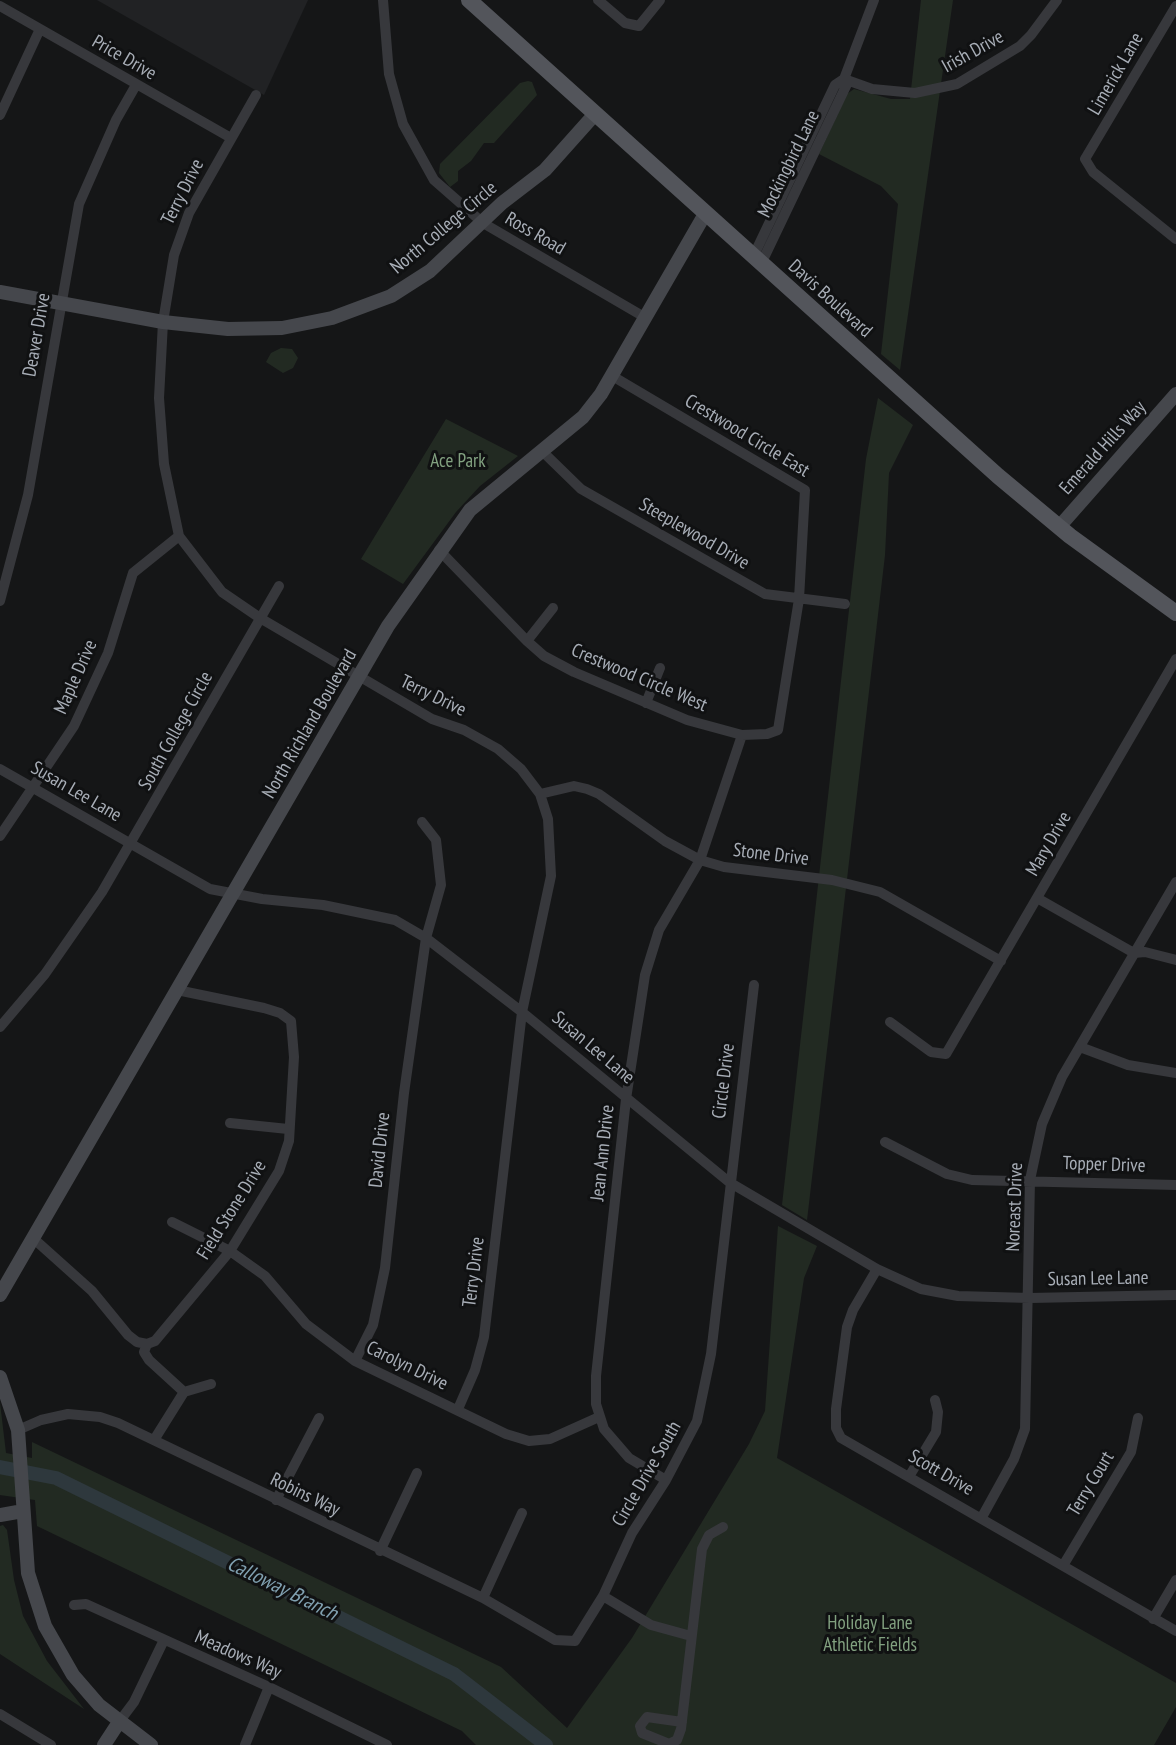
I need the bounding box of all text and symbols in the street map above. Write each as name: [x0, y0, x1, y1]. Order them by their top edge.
street label: Irish Drive: [938, 26, 1008, 78]
street label: Limerick Lane: [1083, 29, 1149, 119]
street label: Price Drive: [88, 31, 160, 85]
street label: Mockingbird Lane: [753, 107, 825, 221]
street label: Terry Drive: [157, 155, 209, 229]
street label: North College Circle: [386, 177, 502, 279]
street label: Ross Road: [501, 208, 569, 260]
street label: Davis Boulevard: [783, 255, 877, 343]
street label: Deaver Drive: [18, 291, 56, 379]
street label: Crestwood Circle East: [681, 390, 813, 482]
street label: Emerald Hills Way: [1055, 396, 1151, 500]
park label: Ace Park: [430, 451, 486, 473]
street label: Steeplewood Drive: [635, 493, 753, 575]
street label: Maple Drive: [50, 636, 102, 718]
street label: Crestwood Circle West: [568, 639, 710, 717]
street label: North Richland Boulevard: [258, 645, 362, 803]
street label: South College Circle: [134, 668, 218, 794]
street label: Terry Drive: [396, 670, 470, 722]
street label: Susan Lee Lane: [27, 757, 125, 827]
street label: Mary Drive: [1021, 808, 1077, 880]
street label: Stone Drive: [732, 839, 810, 871]
street label: Susan Lee Lane: [547, 1007, 639, 1089]
street label: Circle Drive: [708, 1042, 740, 1120]
street label: Jean Ann Drive: [587, 1104, 619, 1202]
street label: David Drive: [365, 1111, 395, 1189]
street label: Topper Drive: [1062, 1152, 1146, 1178]
street label: Field Stone Drive: [192, 1156, 272, 1264]
street label: Noreast Drive: [1002, 1162, 1028, 1252]
street label: Terry Drive: [458, 1236, 490, 1308]
street label: Susan Lee Lane: [1047, 1267, 1149, 1291]
street label: Carolyn Drive: [362, 1336, 452, 1396]
street label: Circle Drive South: [608, 1417, 686, 1531]
street label: Scott Drive: [904, 1445, 978, 1501]
street label: Terry Court: [1063, 1447, 1119, 1521]
street label: Robins Way: [266, 1468, 344, 1522]
water label: Calloway Branch: [223, 1551, 341, 1627]
park label: Holiday Lane Athletic Fields: [823, 1613, 917, 1657]
street label: Meadows Way: [191, 1626, 285, 1684]

